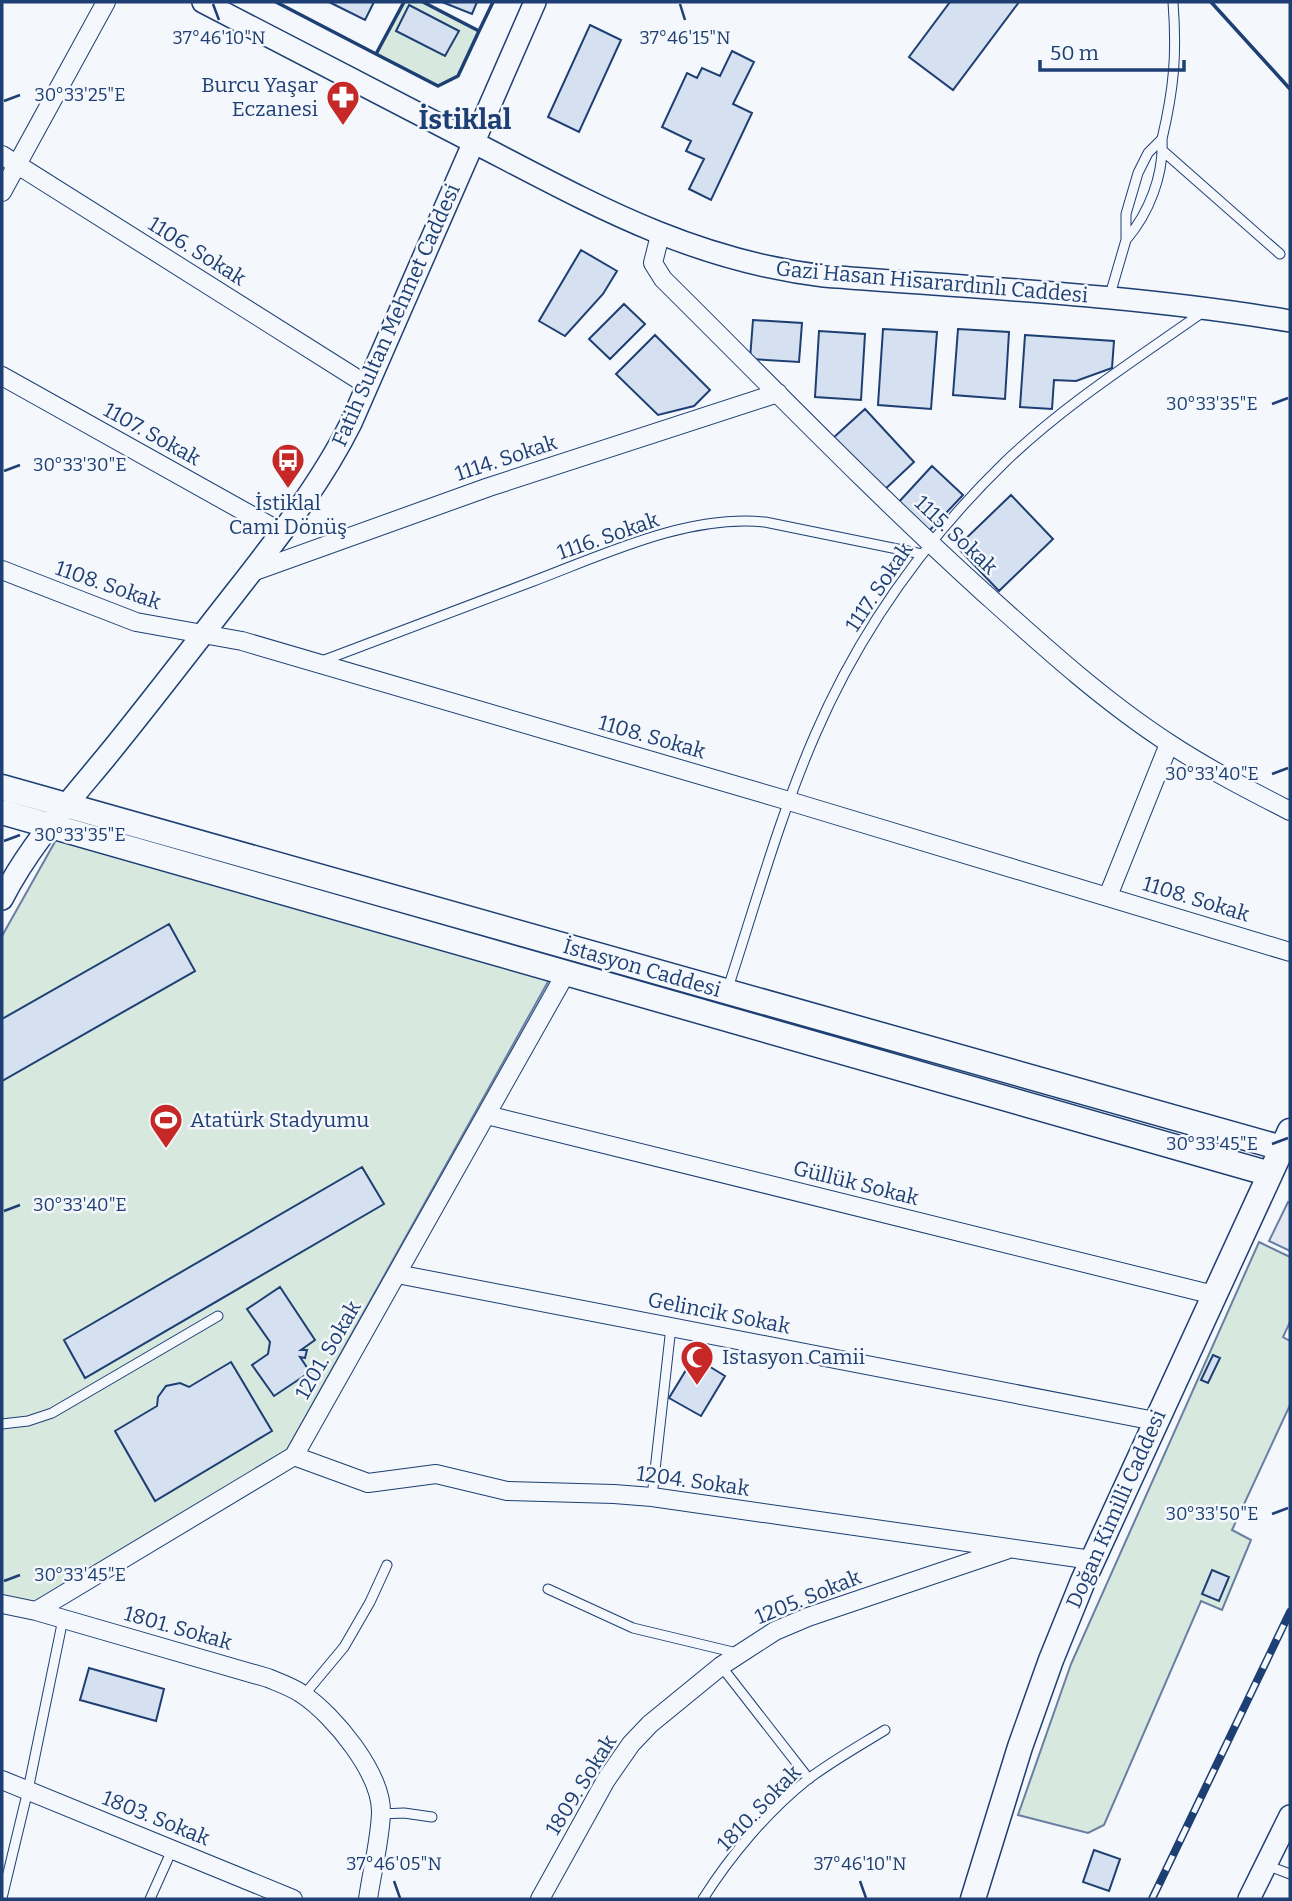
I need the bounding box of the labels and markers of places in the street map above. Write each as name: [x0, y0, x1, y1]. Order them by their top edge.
place label: Burcu Yaşar Eczanesi: [201, 72, 318, 122]
pharmacy icon: Burcu Yaşar Eczanesi: [324, 78, 362, 127]
bus stop icon: İstiklal Cami Dönüş: [269, 441, 307, 490]
place label: İstiklal Cami Dönüş: [229, 490, 347, 540]
sports icon: Atatürk Stadyumu: [147, 1101, 185, 1150]
place label: Atatürk Stadyumu: [190, 1107, 369, 1133]
mosque icon: Istasyon Camii: [678, 1338, 716, 1387]
place label: Istasyon Camii: [722, 1344, 865, 1370]

